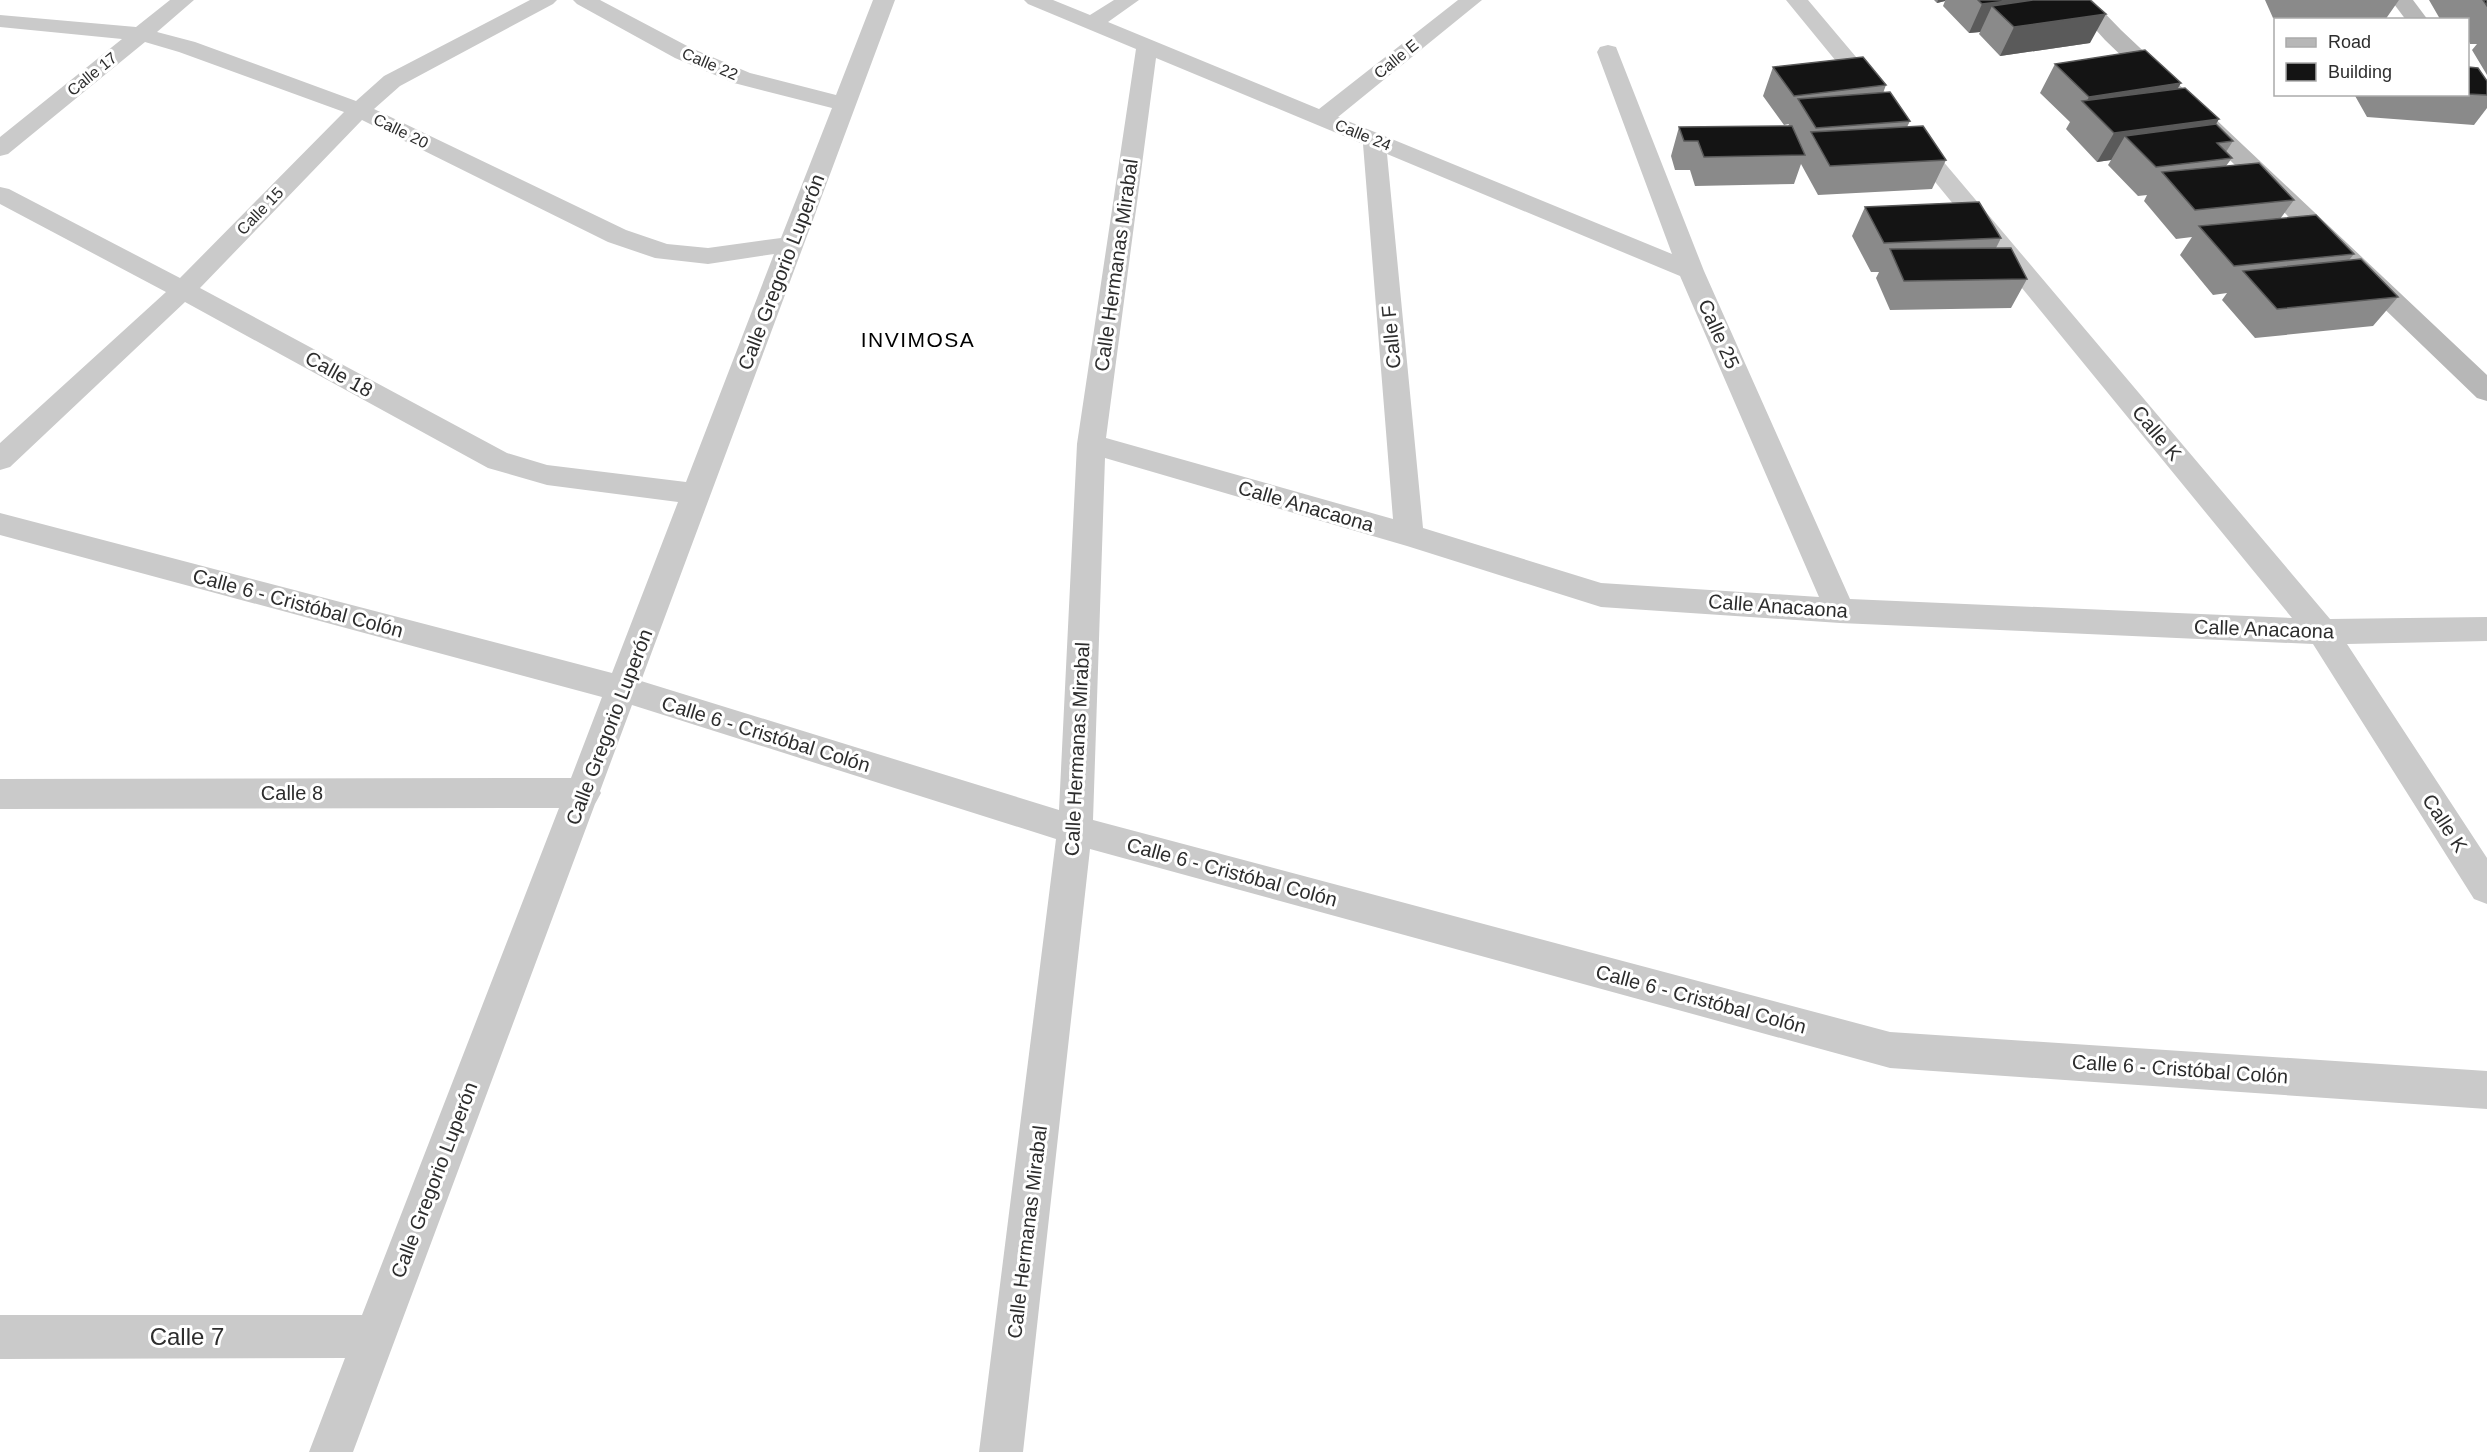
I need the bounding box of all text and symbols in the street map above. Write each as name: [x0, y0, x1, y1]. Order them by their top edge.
legend: [2274, 18, 2469, 96]
text: Road: [2328, 32, 2371, 52]
street label: Calle E: [1371, 36, 1421, 82]
street label: Calle 22: [680, 45, 740, 83]
street label: Calle 17: [64, 49, 120, 99]
text: Building: [2328, 62, 2392, 82]
street label: Calle 20: [371, 110, 431, 152]
street label: Calle 24: [1333, 116, 1393, 154]
street label: Calle Hermanas Mirabal: [1090, 157, 1142, 373]
street label: Calle Gregorio Luperón: [733, 171, 829, 373]
street label: Calle 15: [233, 184, 287, 238]
street label: Calle 25: [1694, 296, 1744, 372]
street label: Calle F: [1377, 304, 1405, 370]
district label: INVIMOSA: [861, 328, 975, 351]
street label: Calle 18: [302, 347, 376, 401]
street label: Calle K: [2128, 401, 2187, 465]
street label: Calle Anacaona: [1236, 476, 1377, 536]
street label: Calle 6 - Cristóbal Colón: [190, 564, 406, 642]
street label: Calle Anacaona: [1707, 590, 1850, 622]
street label: Calle Anacaona: [2194, 616, 2335, 642]
street label: Calle Gregorio Luperón: [561, 626, 657, 828]
street label: Calle Hermanas Mirabal: [1060, 641, 1094, 857]
street label: Calle 6 - Cristóbal Colón: [659, 692, 873, 776]
street label: Calle 8: [261, 782, 323, 804]
street label: Calle K: [2418, 790, 2472, 857]
street label: Calle 6 - Cristóbal Colón: [1124, 833, 1340, 911]
street label: Calle 6 - Cristóbal Colón: [1593, 960, 1809, 1038]
street label: Calle 6 - Cristóbal Colón: [2071, 1050, 2289, 1088]
street label: Calle Gregorio Luperón: [386, 1079, 482, 1281]
street label: Calle Hermanas Mirabal: [1003, 1124, 1051, 1340]
street label: Calle 7: [150, 1323, 224, 1350]

